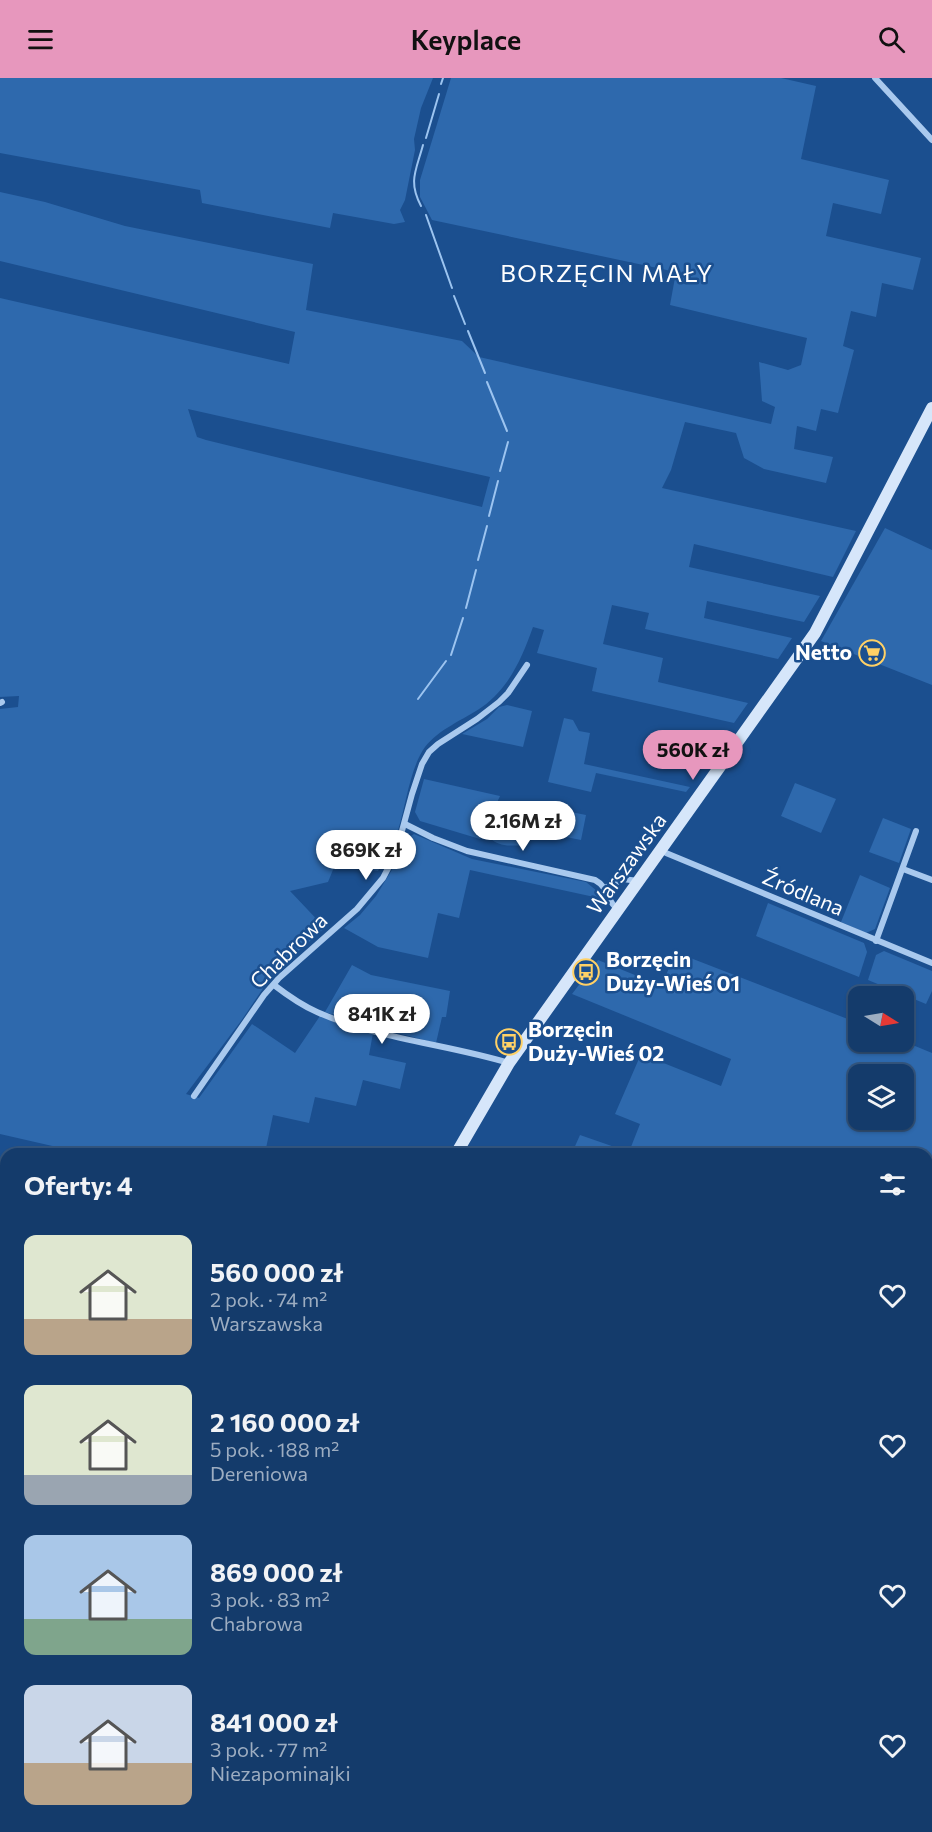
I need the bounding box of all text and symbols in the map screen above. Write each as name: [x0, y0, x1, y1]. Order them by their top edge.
icon: menu: [24, 23, 57, 56]
text: Keyplace: [411, 23, 521, 56]
icon: search: [875, 23, 908, 56]
district label: BORZĘCIN MAŁY: [500, 258, 714, 287]
supermarket icon: Netto: [857, 638, 887, 668]
place label: Netto: [795, 639, 852, 664]
pin: 560K zł: [638, 730, 748, 781]
text: 560K zł: [657, 737, 729, 761]
pin: 2.16M zł: [461, 801, 585, 852]
text: 2.16M zł: [484, 808, 562, 832]
street label: Warszawska: [581, 808, 671, 918]
pin: 869K zł: [311, 830, 421, 881]
text: 869K zł: [330, 837, 402, 861]
street label: Źródlana: [759, 863, 848, 920]
street label: Chabrowa: [244, 907, 332, 993]
place label: Borzęcin Duży-Wieś 01: [606, 946, 740, 995]
bus stop icon: Borzęcin Duży-Wieś 01: [571, 957, 601, 987]
north arrow: [848, 986, 914, 1052]
map controls: [848, 986, 914, 1130]
pin: 841K zł: [327, 994, 437, 1045]
text: 841K zł: [348, 1001, 416, 1025]
place label: Borzęcin Duży-Wieś 02: [528, 1016, 664, 1065]
bus stop icon: Borzęcin Duży-Wieś 02: [494, 1027, 524, 1057]
button: layers: [848, 1064, 914, 1130]
icon: filters: [876, 1168, 909, 1201]
text: Oferty: 4: [24, 1169, 133, 1200]
text: 560 000 zł: [210, 1256, 343, 1287]
icon: home: [72, 1259, 144, 1331]
icon: heart: [876, 1279, 909, 1312]
text: 2 pok. · 74 m²: [210, 1287, 327, 1311]
text: Warszawska: [210, 1311, 323, 1335]
text: 2 160 000 zł: [210, 1406, 359, 1437]
icon: home: [72, 1409, 144, 1481]
icon: heart: [876, 1429, 909, 1462]
text: 5 pok. · 188 m²: [210, 1437, 339, 1461]
text: Dereniowa: [210, 1461, 308, 1485]
text: 869 000 zł: [210, 1556, 342, 1587]
icon: home: [72, 1559, 144, 1631]
icon: heart: [876, 1579, 909, 1612]
text: 3 pok. · 83 m²: [210, 1587, 330, 1611]
text: Chabrowa: [210, 1611, 303, 1635]
text: 841 000 zł: [210, 1706, 337, 1737]
icon: home: [72, 1709, 144, 1781]
icon: heart: [876, 1729, 909, 1762]
text: 3 pok. · 77 m²: [210, 1737, 327, 1761]
text: Niezapominajki: [210, 1761, 351, 1785]

